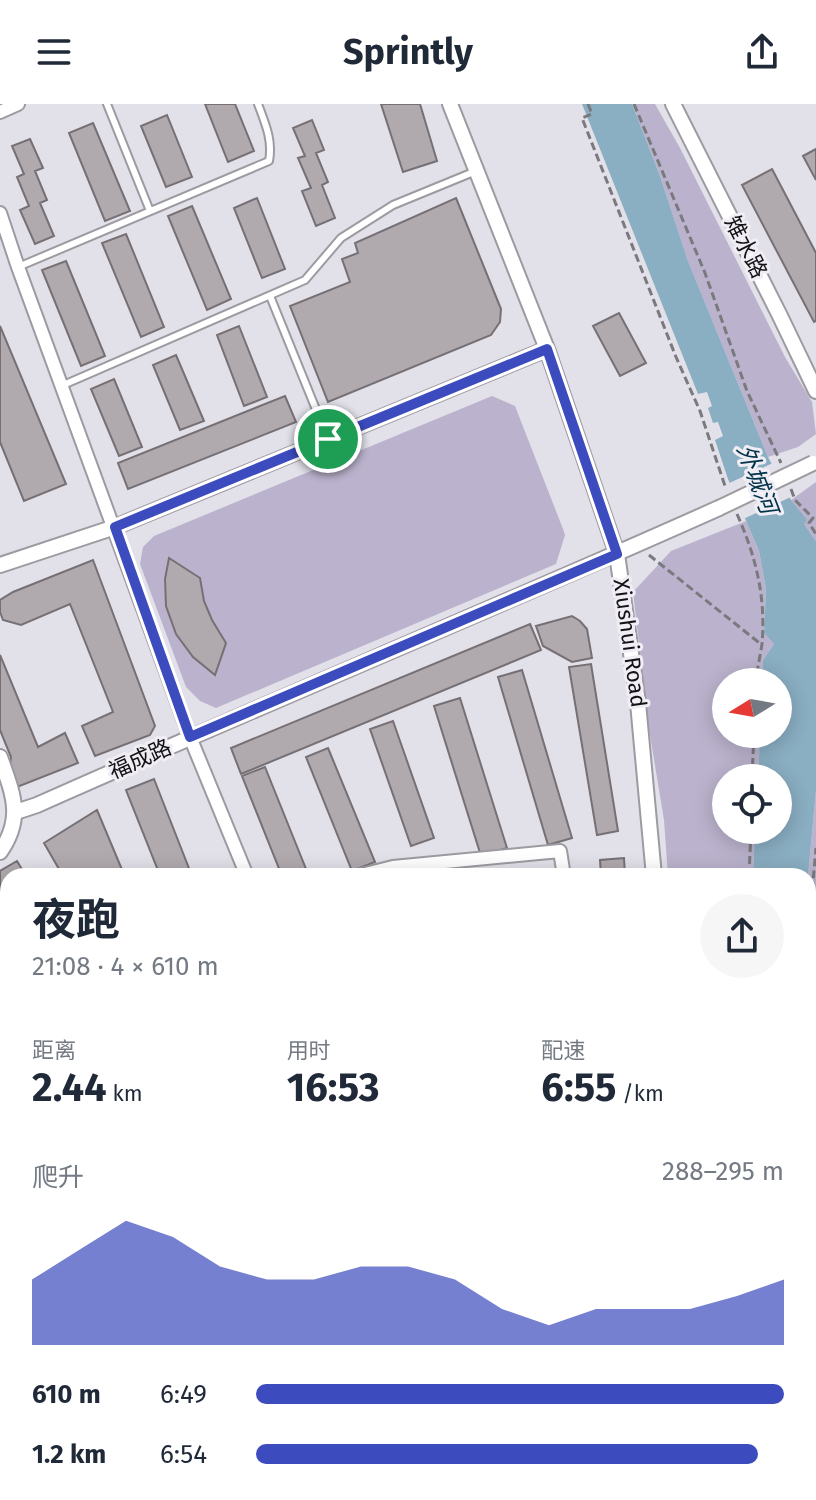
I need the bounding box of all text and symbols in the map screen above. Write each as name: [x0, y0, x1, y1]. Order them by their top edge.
icon: menu: [32, 30, 76, 74]
text: Sprintly: [343, 30, 473, 74]
icon: share: [740, 30, 784, 74]
street label: 雉水路: [719, 211, 773, 283]
pin: [294, 405, 362, 473]
icon: arrive: [306, 417, 350, 461]
water label: 外城河: [731, 440, 784, 521]
street label: Xiushui Road: [608, 577, 652, 709]
north arrow: [712, 668, 792, 748]
map controls: [712, 668, 792, 844]
street label: 福成路: [104, 733, 176, 785]
button: locate: [712, 764, 792, 844]
text: 夜跑: [32, 894, 120, 947]
button: share: [700, 894, 784, 978]
text: 21:08 · 4 × 610 m: [32, 951, 219, 982]
text: 距离: [32, 1037, 76, 1064]
text: 用时: [287, 1037, 331, 1064]
text: 配速: [541, 1037, 585, 1064]
text: 2.44: [32, 1064, 107, 1112]
text: 16:53: [287, 1064, 380, 1112]
text: 6:55: [541, 1064, 617, 1112]
text: km: [107, 1080, 143, 1107]
text: /km: [617, 1080, 664, 1107]
text: 288–295 m: [662, 1156, 784, 1187]
text: 爬升: [32, 1162, 84, 1193]
text: 610 m: [32, 1379, 101, 1410]
text: 6:49: [160, 1379, 207, 1410]
text: 1.2 km: [32, 1439, 106, 1470]
text: 6:54: [160, 1439, 207, 1470]

